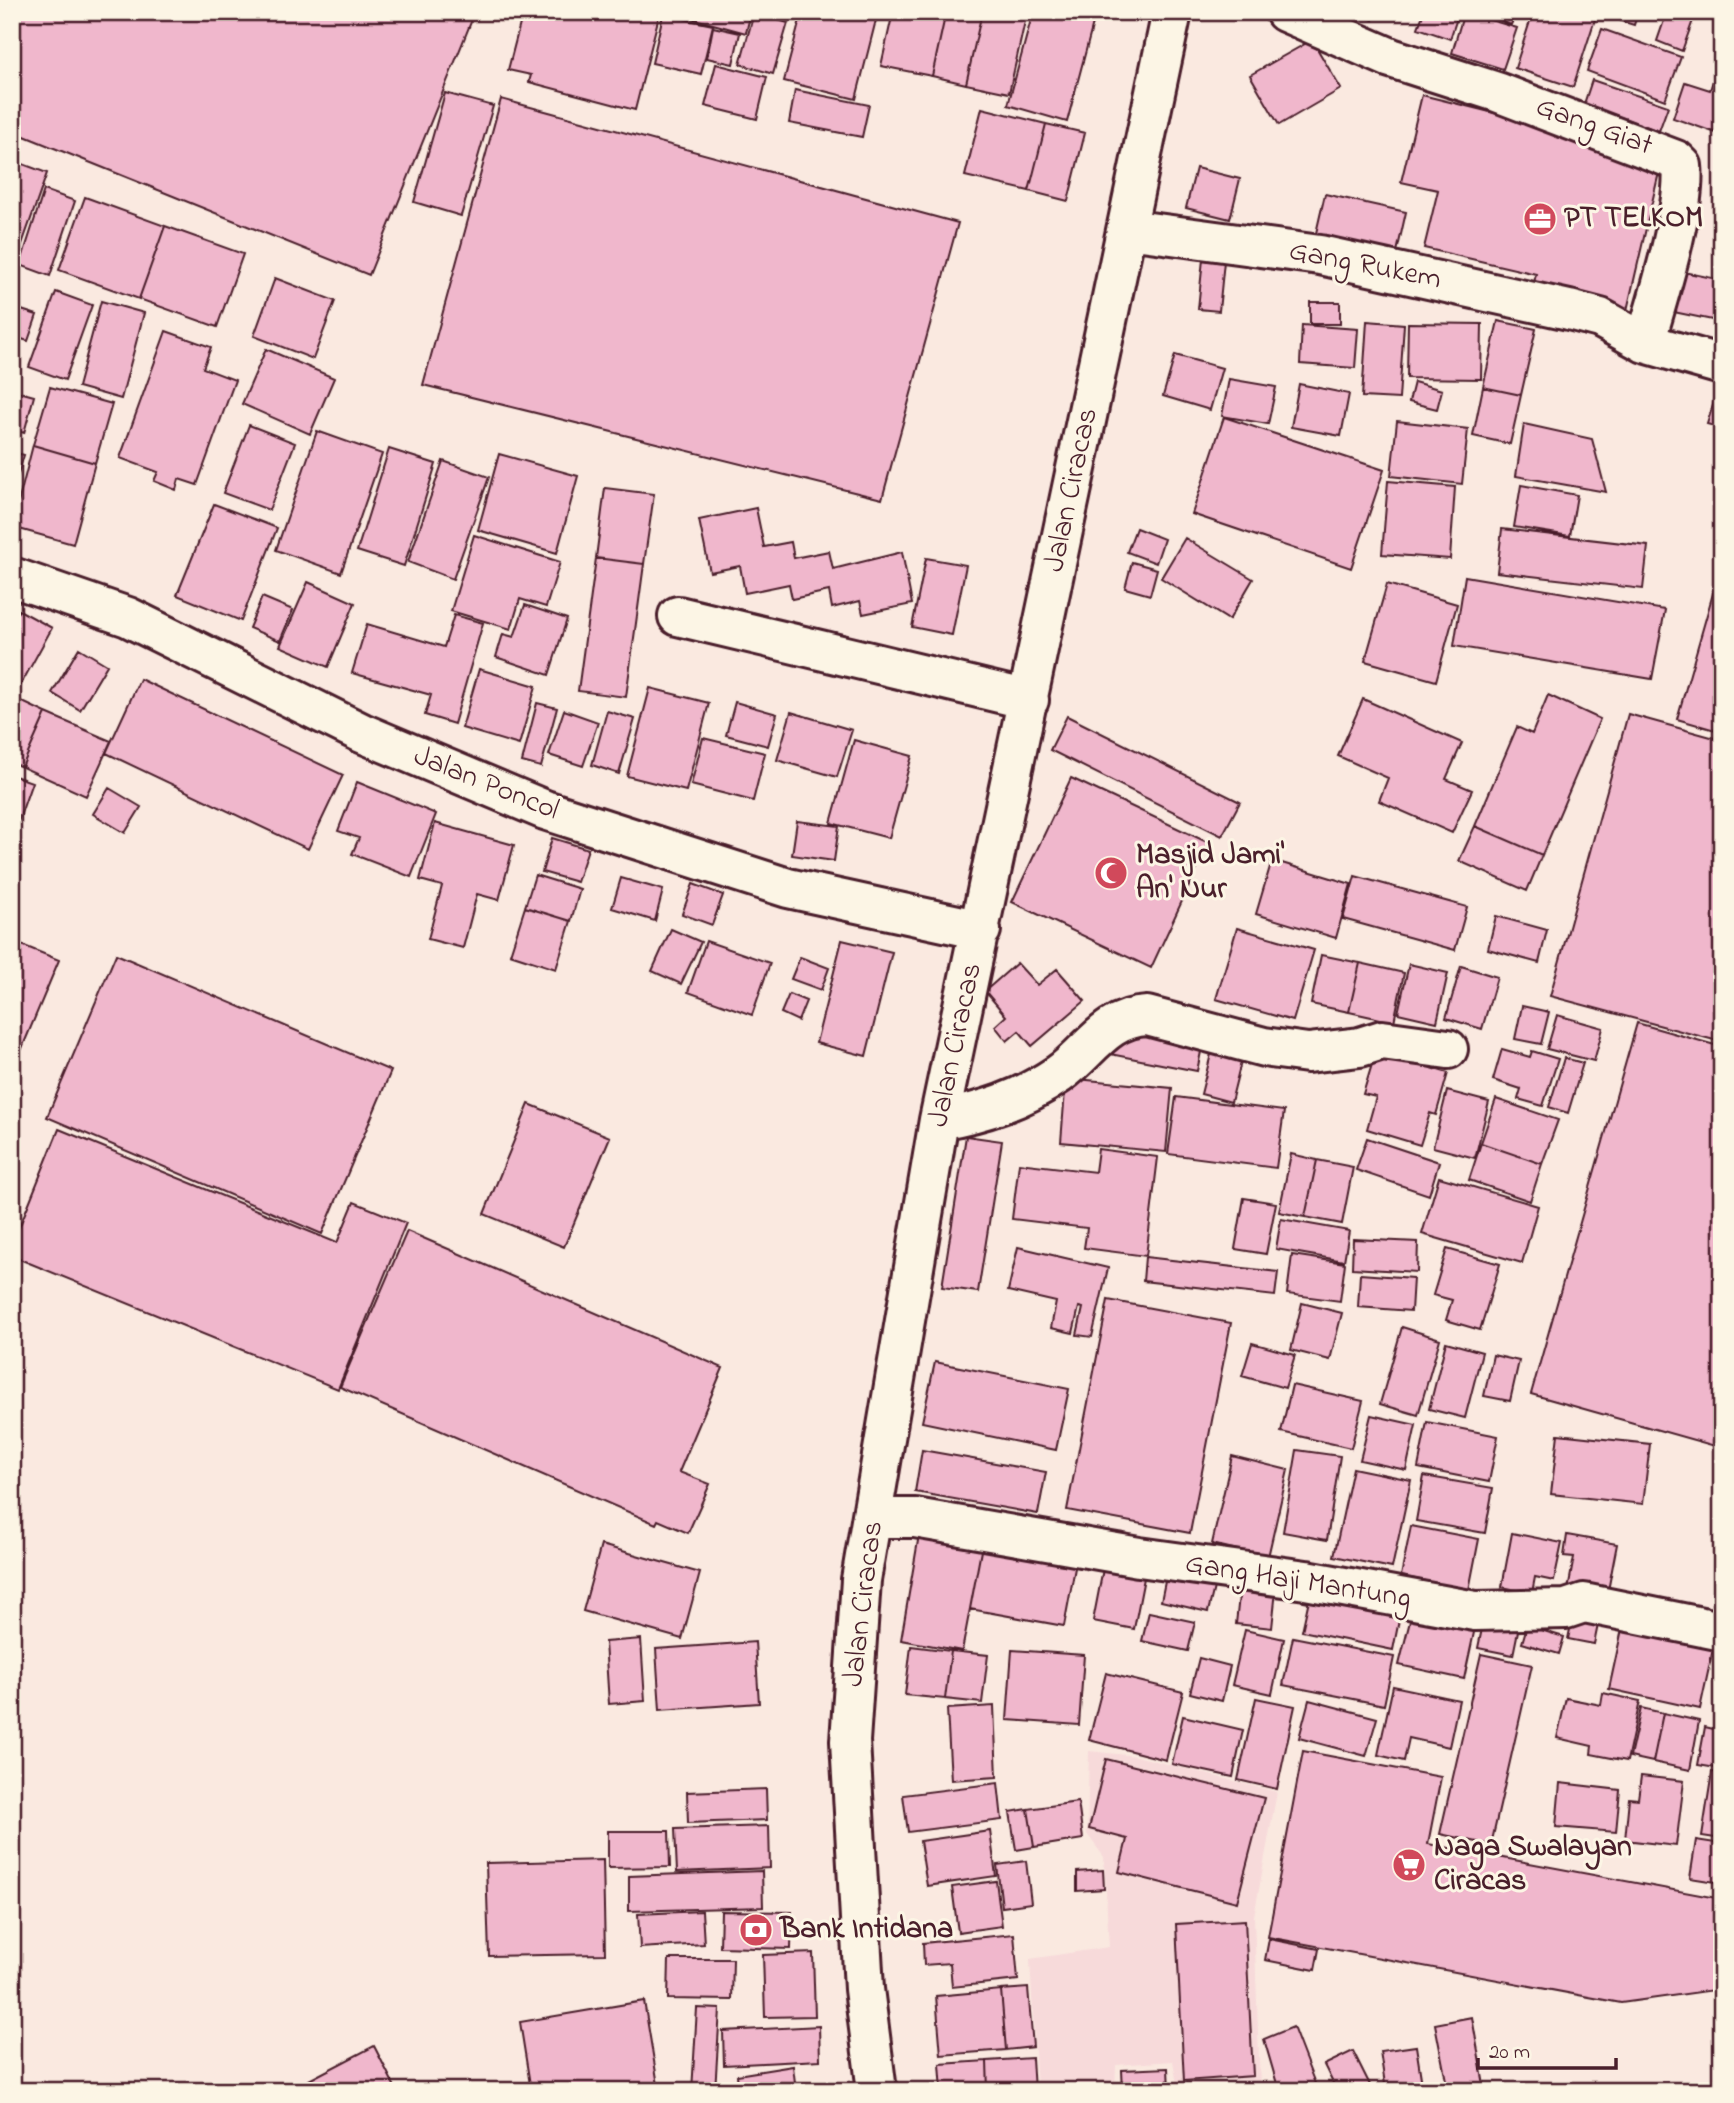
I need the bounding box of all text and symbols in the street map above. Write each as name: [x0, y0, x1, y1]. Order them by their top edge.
street label: Gang Giat: [1529, 86, 1659, 168]
place label: PT TELKOM: [1564, 197, 1703, 241]
office icon: PT TELKOM: [1521, 200, 1559, 238]
street label: Gang Rukem: [1285, 230, 1445, 302]
street label: Jalan Ciracas: [1033, 404, 1111, 576]
street label: Jalan Poncol: [407, 735, 565, 833]
place label: Masjid Jami' An' Nur: [1136, 834, 1285, 912]
mosque icon: Masjid Jami' An' Nur: [1092, 854, 1130, 892]
street label: Jalan Ciracas: [917, 959, 995, 1131]
street label: Jalan Ciracas: [832, 1519, 896, 1689]
street label: Gang Haji Mantung: [1182, 1542, 1414, 1622]
place label: Naga Swalayan Ciracas: [1434, 1826, 1632, 1904]
supermarket icon: Naga Swalayan Ciracas: [1390, 1846, 1428, 1884]
place label: Bank Intidana: [778, 1908, 953, 1952]
bank icon: Bank Intidana: [737, 1911, 775, 1949]
scale bar: [1478, 2026, 1617, 2070]
text: 20 m: [1489, 2038, 1530, 2068]

